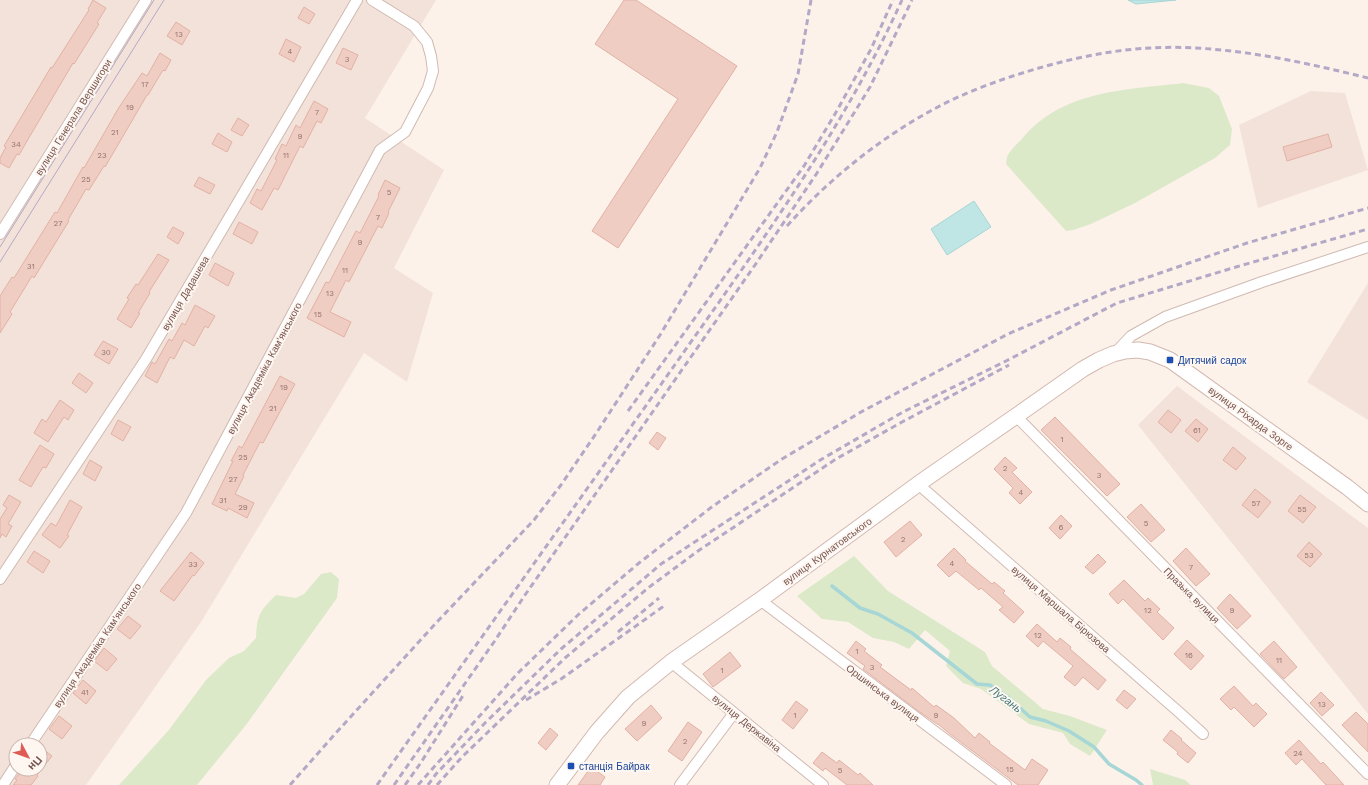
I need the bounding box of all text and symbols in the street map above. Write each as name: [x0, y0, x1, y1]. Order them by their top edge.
house number: 13: [175, 30, 183, 39]
house number: 4: [288, 47, 293, 56]
house number: 3: [345, 55, 350, 64]
street label: вулиця Генерала Вершигори: [33, 57, 114, 177]
house number: 17: [141, 80, 149, 89]
house number: 19: [126, 103, 134, 112]
house number: 7: [315, 108, 320, 117]
house number: 21: [111, 128, 119, 137]
house number: 9: [298, 132, 303, 141]
house number: 34: [11, 140, 21, 149]
house number: 23: [97, 151, 107, 160]
house number: 11: [283, 151, 289, 160]
house number: 25: [81, 175, 91, 184]
house number: 5: [387, 188, 392, 197]
house number: 7: [376, 213, 381, 222]
house number: 27: [54, 219, 63, 228]
house number: 9: [358, 238, 363, 247]
street label: вулиця Дадашева: [160, 254, 211, 332]
house number: 31: [27, 262, 35, 271]
house number: 11: [342, 266, 348, 275]
house number: 13: [326, 289, 334, 298]
street label: вулиця Академіка Кам'янського: [225, 300, 304, 436]
house number: 15: [314, 310, 322, 319]
house number: 30: [101, 348, 111, 357]
marker: Дитячий садок: [1165, 355, 1175, 365]
place label: Дитячий садок: [1178, 355, 1247, 366]
house number: 19: [280, 383, 288, 392]
street label: вулиця Ріхарда Зорге: [1206, 384, 1295, 453]
house number: 21: [269, 404, 277, 413]
house number: 61: [1193, 426, 1201, 435]
house number: 1: [1060, 435, 1064, 444]
house number: 25: [238, 453, 248, 462]
house number: 2: [1003, 464, 1008, 473]
house number: 3: [1097, 471, 1102, 480]
house number: 27: [229, 475, 238, 484]
house number: 4: [1019, 488, 1024, 497]
house number: 31: [219, 496, 227, 505]
house number: 57: [1251, 499, 1261, 508]
house number: 29: [238, 503, 248, 512]
house number: 55: [1297, 505, 1307, 514]
street label: вулиця Курнатовського: [781, 515, 874, 587]
house number: 5: [1144, 519, 1149, 528]
house number: 6: [1059, 523, 1064, 532]
house number: 2: [901, 535, 906, 544]
house number: 53: [1304, 551, 1314, 560]
house number: 4: [950, 559, 955, 568]
house number: 33: [188, 560, 198, 569]
house number: 7: [1189, 563, 1194, 572]
street label: вулиця Маршала Бірюзова: [1009, 564, 1112, 655]
street label: Празька вулиця: [1162, 565, 1222, 625]
street label: вулиця Академіка Кам'янського: [52, 581, 143, 710]
house number: 12: [1144, 606, 1152, 615]
house number: 9: [1230, 606, 1235, 615]
house number: 12: [1034, 631, 1042, 640]
house number: 1: [855, 647, 859, 656]
house number: 16: [1185, 651, 1193, 660]
house number: 11: [1276, 656, 1282, 665]
street label: Оршинська вулиця: [844, 662, 921, 724]
house number: 3: [870, 663, 875, 672]
house number: 1: [720, 666, 724, 675]
water label: Лугань: [986, 683, 1024, 716]
house number: 41: [81, 688, 89, 697]
street label: вулиця Державіна: [710, 692, 783, 755]
house number: 13: [1318, 700, 1326, 709]
house number: 1: [793, 711, 797, 720]
house number: 9: [934, 711, 939, 720]
house number: 9: [642, 719, 647, 728]
north arrow: [8, 737, 48, 777]
house number: 2: [683, 737, 688, 746]
house number: 24: [1293, 749, 1303, 758]
text: Пн: [25, 753, 45, 773]
marker: станція Байрак: [566, 761, 576, 771]
place label: станція Байрак: [579, 761, 650, 772]
house number: 15: [1006, 765, 1014, 774]
house number: 5: [838, 766, 843, 775]

